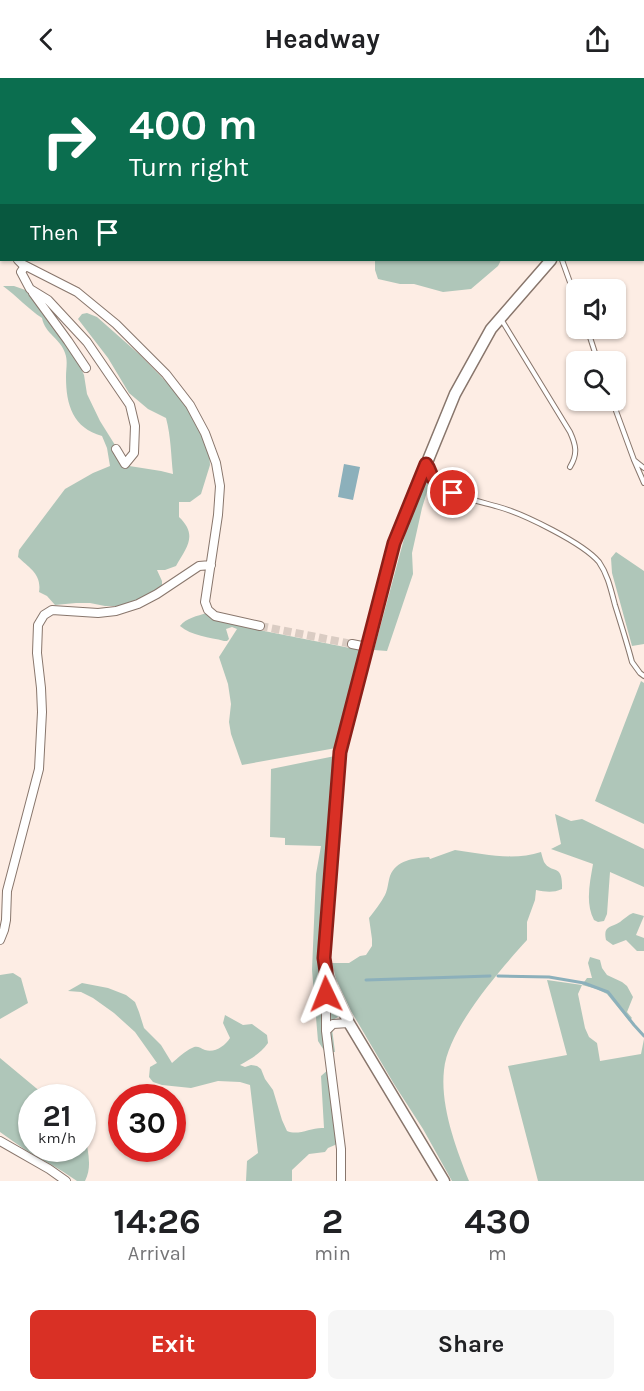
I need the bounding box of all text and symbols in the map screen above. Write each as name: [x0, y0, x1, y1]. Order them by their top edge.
icon: back: [30, 23, 63, 56]
text: Headway: [264, 23, 380, 55]
icon: share: [581, 23, 614, 56]
text: 400 m: [129, 100, 258, 150]
icon: right: [30, 102, 108, 180]
text: Turn right: [129, 151, 249, 183]
icon: arrive: [91, 216, 124, 249]
text: Then: [30, 220, 79, 246]
map controls: [566, 279, 626, 411]
button: sound: [566, 279, 626, 339]
button: search: [566, 351, 626, 411]
pin: [427, 467, 478, 518]
icon: arrive: [436, 476, 469, 509]
position arrow: [294, 962, 358, 1026]
speed limit sign: 30: [108, 1084, 186, 1162]
text: 21: [43, 1098, 71, 1134]
text: km/h: [38, 1129, 76, 1147]
text: 14:26: [113, 1200, 201, 1242]
text: 2: [322, 1200, 343, 1242]
text: 430: [464, 1200, 531, 1242]
text: Arrival: [128, 1242, 186, 1265]
text: min: [314, 1242, 351, 1265]
text: m: [488, 1242, 507, 1265]
button: Exit: [30, 1310, 316, 1379]
button: Share: [328, 1310, 614, 1379]

